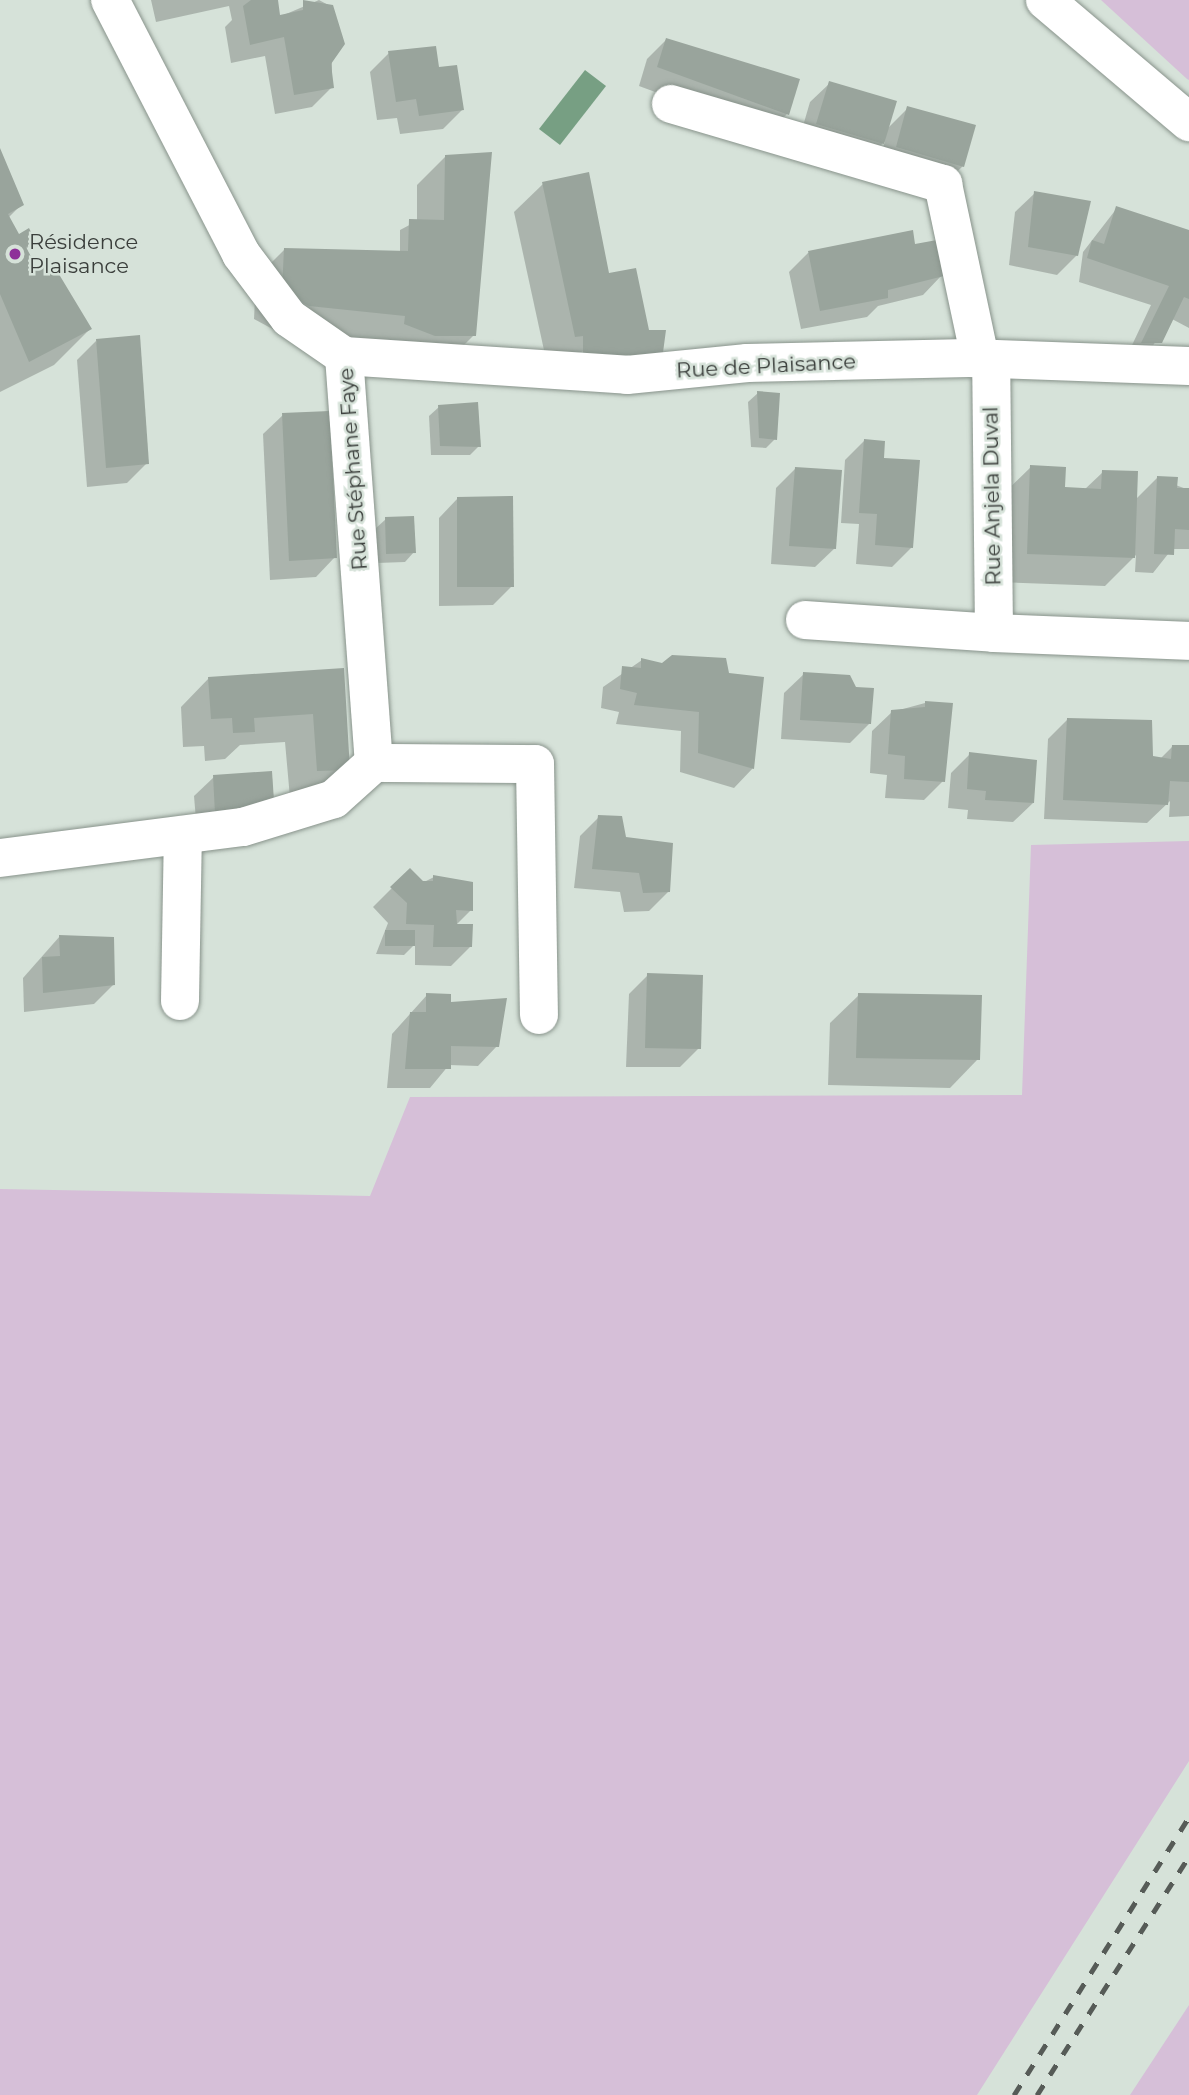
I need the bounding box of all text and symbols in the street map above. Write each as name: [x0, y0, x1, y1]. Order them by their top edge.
place label: Résidence Plaisance: [29, 229, 138, 279]
marker: Résidence Plaisance: [7, 246, 23, 262]
street label: Rue de Plaisance: [676, 349, 856, 383]
street label: Rue Stéphane Faye: [333, 367, 373, 571]
street label: Rue Anjela Duval: [978, 406, 1006, 586]

